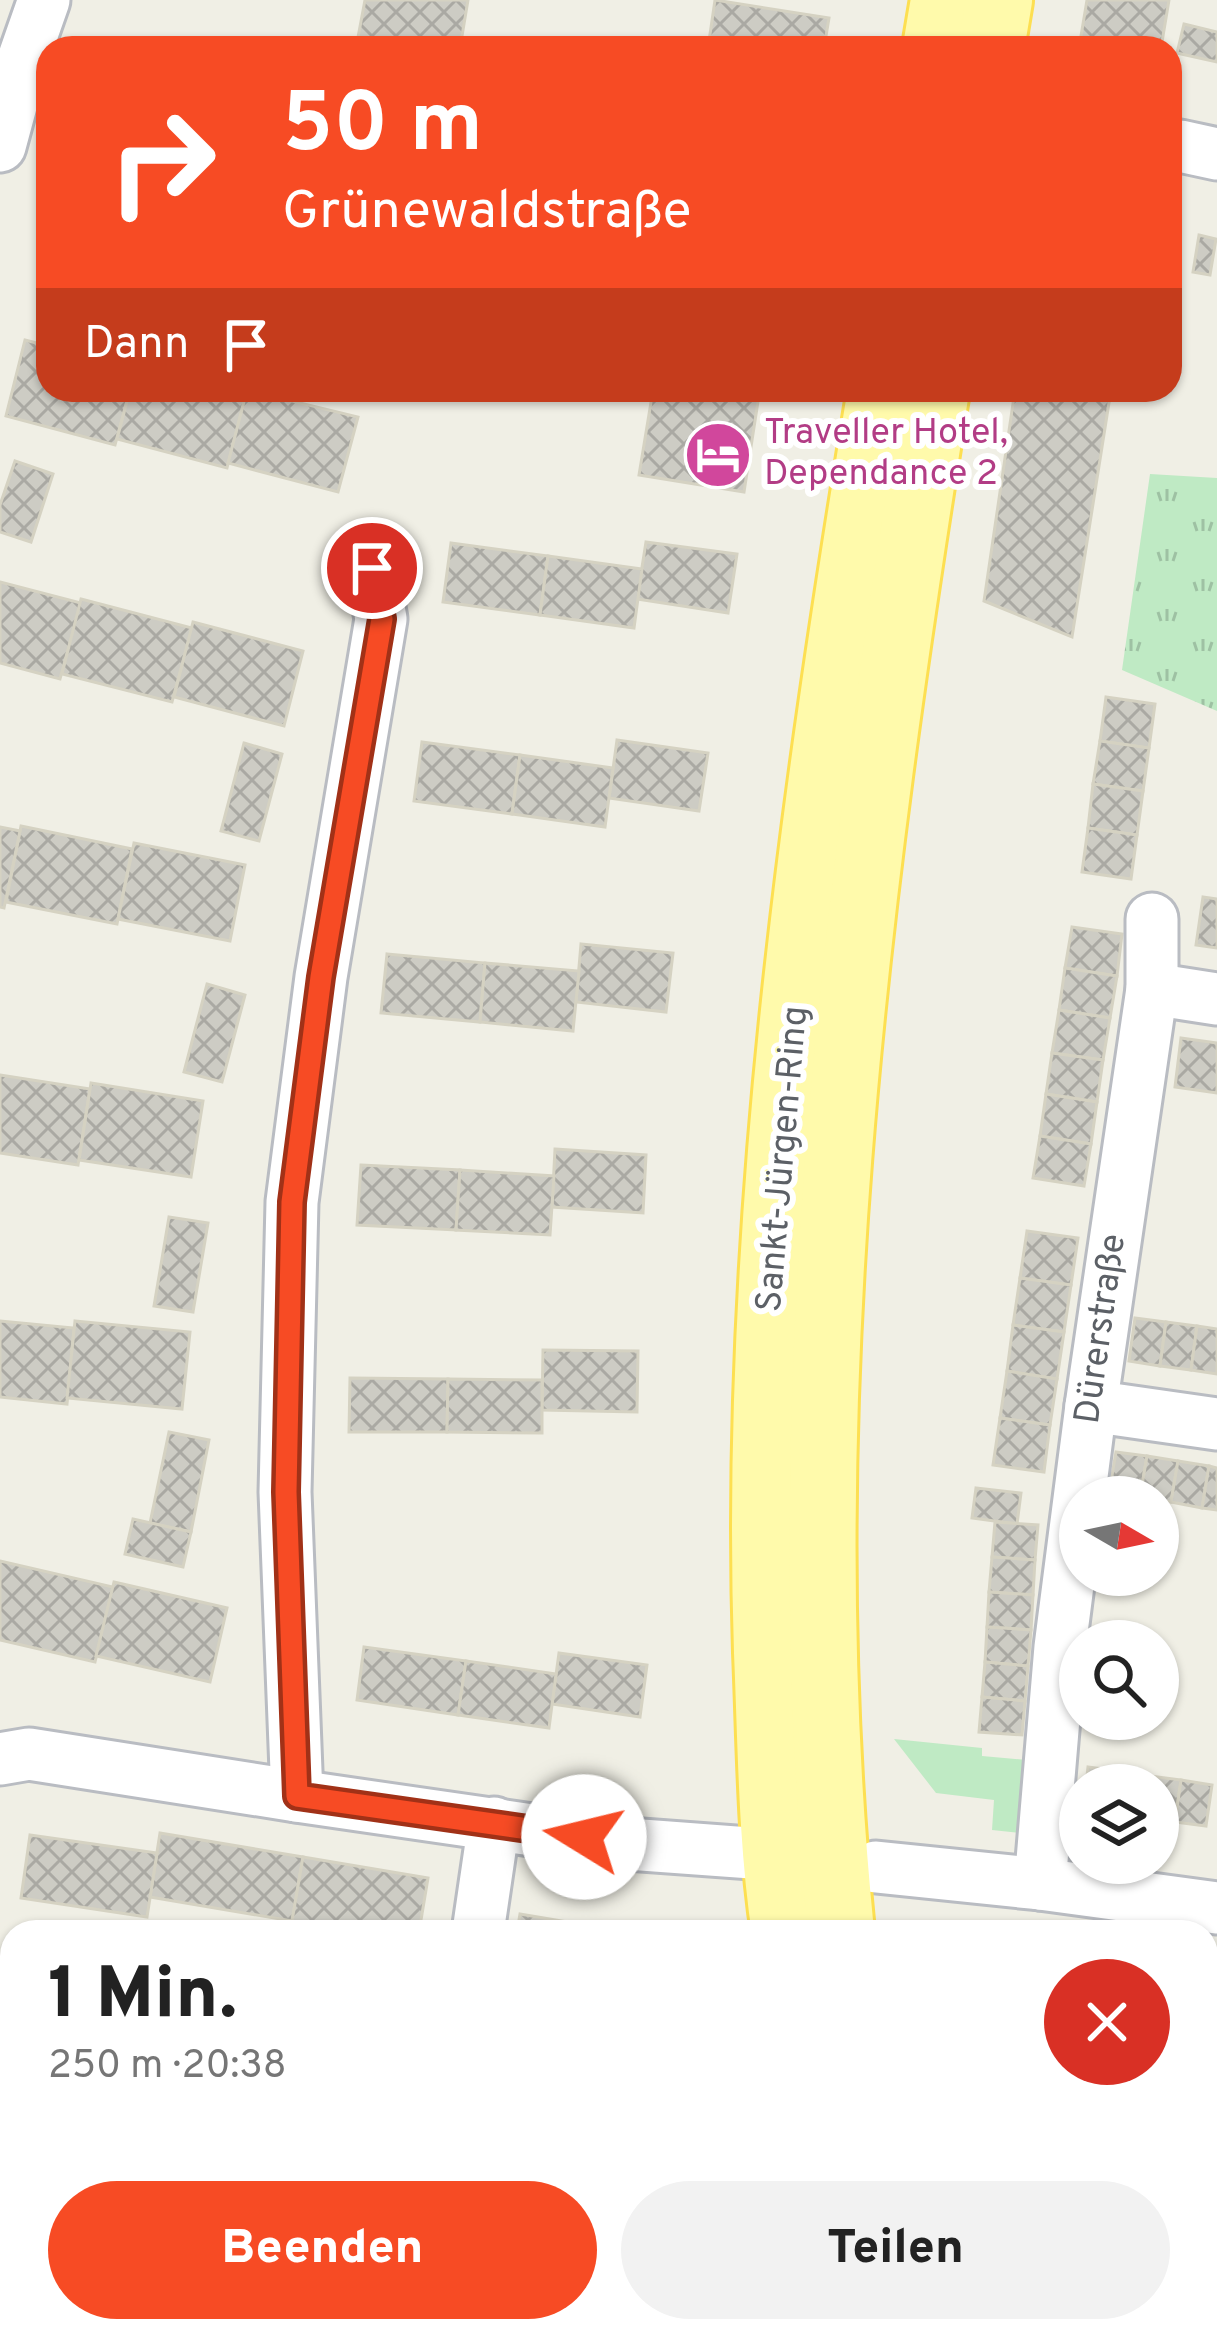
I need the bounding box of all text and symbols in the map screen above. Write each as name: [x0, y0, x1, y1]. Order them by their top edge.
text: 50 m: [282, 75, 483, 181]
icon: right: [84, 84, 240, 240]
text: Grünewaldstraße: [282, 179, 691, 248]
icon: arrive: [213, 312, 279, 378]
text: Dann: [84, 317, 189, 374]
place label: Traveller Hotel, Dependance 2: [764, 411, 1008, 498]
hotel icon: Traveller Hotel, Dependance 2: [683, 420, 753, 490]
pin: [321, 517, 423, 619]
icon: arrive: [339, 535, 405, 601]
street label: Sankt-Jürgen-Ring: [748, 1004, 820, 1314]
street label: Dürerstraße: [1066, 1231, 1138, 1427]
north arrow: [1059, 1476, 1179, 1596]
map controls: [1059, 1476, 1179, 1884]
button: search: [1059, 1620, 1179, 1740]
button: layers: [1059, 1764, 1179, 1884]
position arrow: [521, 1774, 647, 1900]
text: 1 Min.: [48, 1952, 237, 2044]
button: close: [1044, 1959, 1170, 2085]
text: 250 m · 20:38: [48, 2043, 287, 2092]
button: Beenden: [48, 2181, 597, 2319]
button: Teilen: [621, 2181, 1170, 2319]

